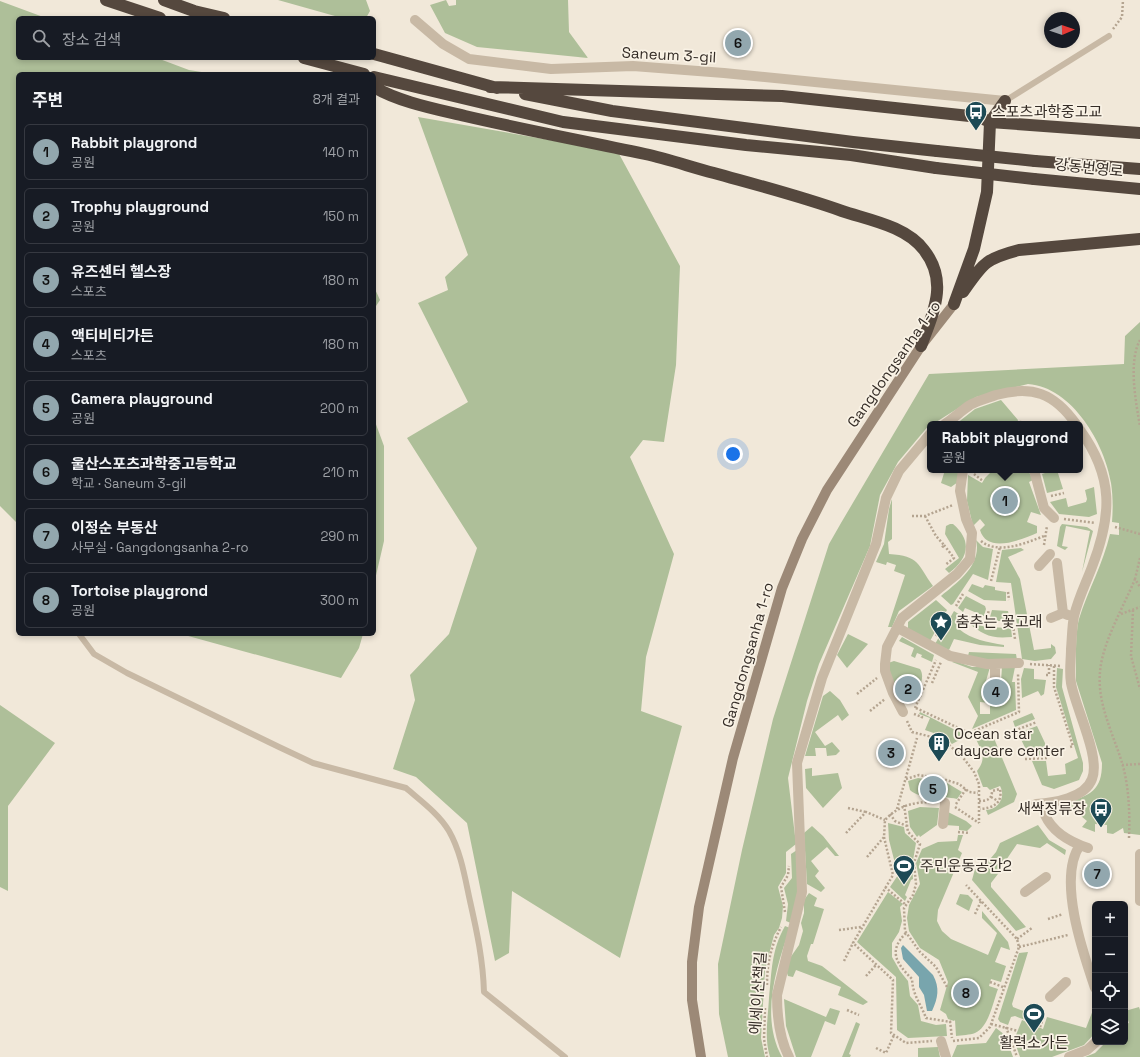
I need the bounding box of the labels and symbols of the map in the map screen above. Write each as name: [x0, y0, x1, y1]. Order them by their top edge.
north arrow: [1044, 12, 1080, 48]
pin: 6: [725, 28, 751, 58]
street label: Saneum 3-gil: [621, 43, 717, 66]
bus stop icon: 스포츠과학중고교: [963, 99, 989, 132]
place label: 스포츠과학중고교: [992, 102, 1102, 121]
street label: 강동번영로: [1054, 154, 1124, 181]
street label: Gangdongsanha 1-ro: [843, 297, 944, 431]
your location: [723, 444, 743, 464]
pin: 1: [992, 486, 1018, 516]
street label: Gangdongsanha 1-ro: [718, 580, 777, 730]
place icon: 춤추는 꽃고래: [928, 609, 954, 642]
place label: 춤추는 꽃고래: [956, 612, 1043, 631]
pin: 2: [895, 674, 921, 704]
pin: 4: [983, 677, 1009, 707]
place label: Ocean star daycare center: [954, 724, 1065, 760]
building icon: Ocean star daycare center: [926, 730, 952, 763]
pin: 3: [878, 738, 904, 768]
pin: 5: [920, 774, 946, 804]
bus stop icon: 새싹정류장: [1088, 796, 1114, 829]
place label: 새싹정류장: [1017, 799, 1086, 818]
sports icon: 주민운동공간2: [891, 853, 917, 886]
place label: 주민운동공간2: [920, 856, 1012, 875]
pin: 7: [1084, 859, 1110, 889]
street label: 에세이산책길: [745, 951, 770, 1035]
pin: 8: [953, 978, 979, 1008]
sports icon: 활력소가든: [1021, 1001, 1047, 1034]
place label: 활력소가든: [999, 1033, 1069, 1052]

